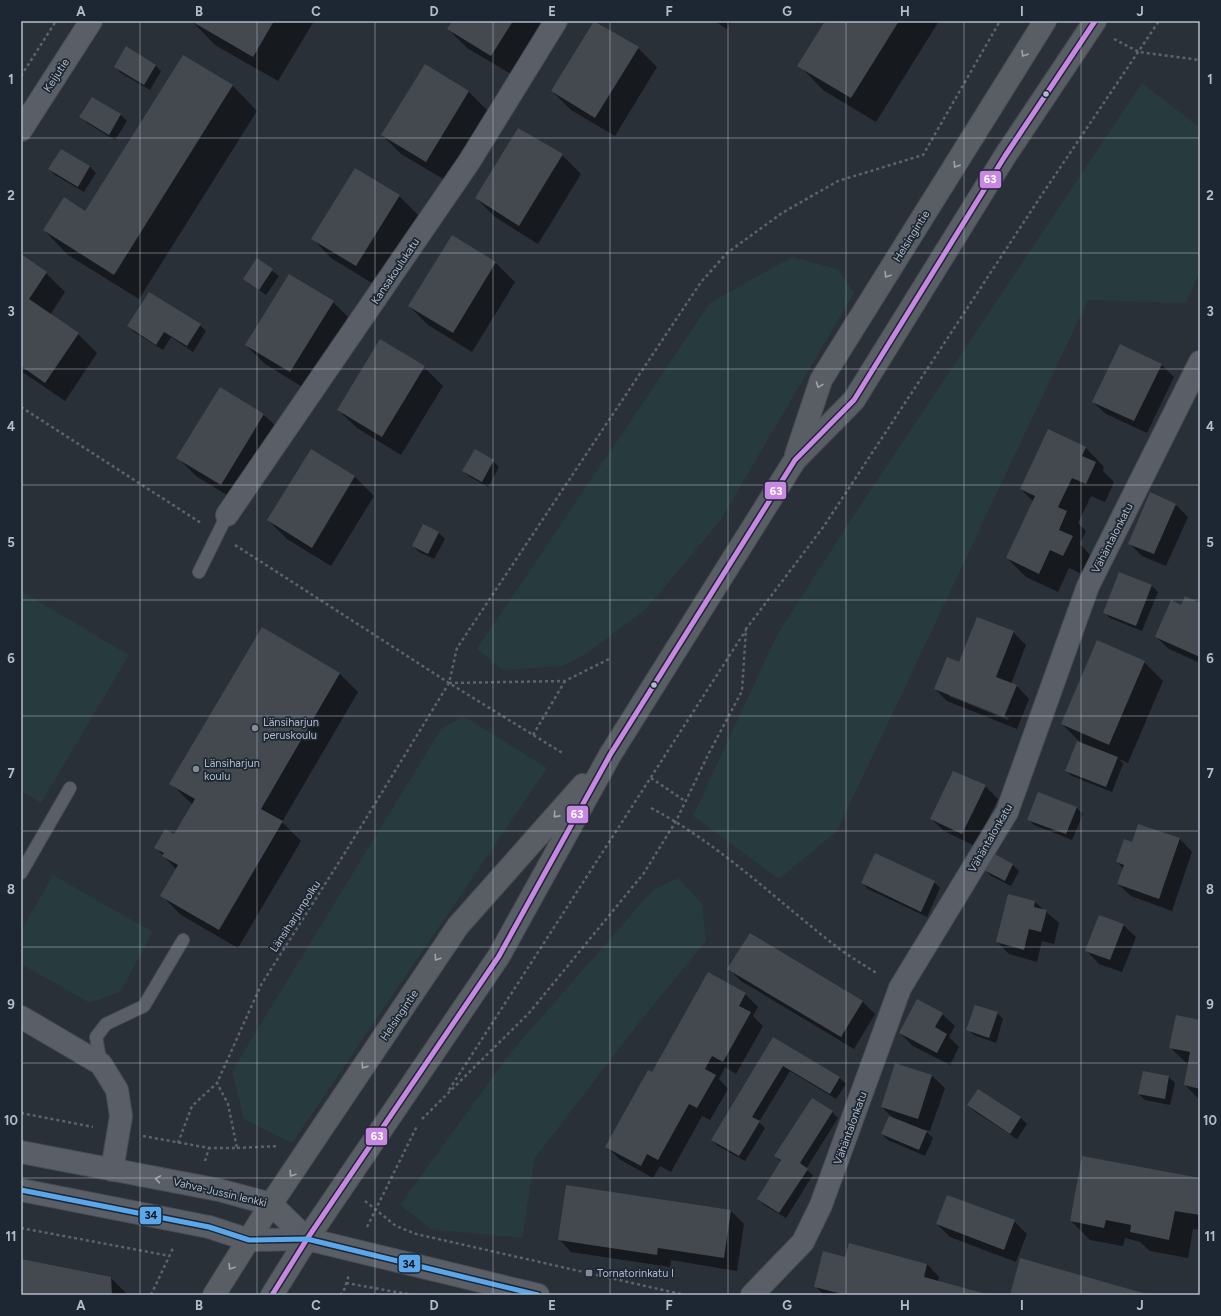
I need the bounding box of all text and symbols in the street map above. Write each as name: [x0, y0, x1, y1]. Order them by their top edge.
text: A: [76, 4, 86, 19]
text: B: [195, 4, 203, 19]
text: C: [311, 4, 321, 19]
text: D: [429, 4, 439, 19]
text: E: [548, 4, 556, 19]
text: F: [665, 4, 673, 19]
text: G: [782, 4, 792, 19]
text: H: [900, 4, 910, 19]
text: I: [1020, 4, 1024, 19]
text: J: [1136, 4, 1144, 19]
one-way arrow: [1022, 50, 1029, 57]
street label: Keijutie: [41, 56, 72, 94]
text: 1: [8, 72, 14, 87]
text: 1: [1207, 72, 1213, 87]
unlabelled marker: [1041, 89, 1051, 99]
one-way arrow: [953, 160, 960, 167]
line badge: 63: [979, 170, 1002, 189]
text: 63: [984, 173, 996, 186]
text: 2: [7, 188, 15, 203]
text: 2: [1206, 188, 1214, 203]
street label: Helsingintie: [890, 208, 932, 264]
street label: Kansakoulukatu: [369, 236, 422, 307]
one-way arrow: [884, 271, 891, 278]
text: 3: [7, 304, 15, 319]
text: 3: [1206, 304, 1214, 319]
one-way arrow: [815, 382, 824, 389]
text: 4: [7, 419, 15, 434]
text: 4: [1206, 419, 1214, 434]
line badge: 63: [764, 481, 787, 500]
text: 63: [770, 485, 782, 498]
street label: Vähäntalonkatu: [1089, 501, 1136, 575]
text: 5: [7, 535, 15, 550]
text: 5: [1206, 535, 1214, 550]
text: 6: [7, 651, 15, 666]
text: 6: [1206, 651, 1214, 666]
unlabelled marker: [649, 680, 659, 690]
place label: Länsiharjun peruskoulu: [263, 716, 319, 742]
marker: Länsiharjun peruskoulu: [250, 723, 260, 733]
place label: Länsiharjun koulu: [204, 757, 260, 783]
marker: Länsiharjun koulu: [191, 764, 201, 774]
text: 7: [7, 766, 15, 781]
text: 7: [1206, 766, 1214, 781]
street label: Vähäntalonkatu: [966, 802, 1015, 875]
line badge: 63: [566, 805, 589, 824]
text: 63: [571, 808, 583, 821]
one-way arrow: [554, 810, 561, 818]
street label: Länsiharjunpolku: [267, 878, 323, 954]
text: 8: [7, 882, 15, 897]
text: 8: [1206, 882, 1214, 897]
one-way arrow: [434, 954, 442, 961]
street label: Helsingintie: [378, 987, 421, 1043]
text: 9: [7, 997, 15, 1012]
text: 9: [1206, 997, 1214, 1012]
one-way arrow: [361, 1062, 369, 1069]
street label: Vähäntalonkatu: [831, 1090, 870, 1167]
text: 10: [4, 1113, 18, 1128]
text: 10: [1203, 1113, 1217, 1128]
line badge: 63: [365, 1127, 388, 1146]
text: 63: [371, 1130, 383, 1143]
one-way arrow: [289, 1170, 297, 1177]
one-way arrow: [154, 1175, 161, 1183]
street label: Vahva-Jussin lenkki: [172, 1175, 268, 1210]
line badge: 34: [139, 1206, 162, 1225]
text: 34: [144, 1209, 158, 1222]
text: 11: [6, 1229, 16, 1244]
text: 11: [1205, 1229, 1215, 1244]
line badge: 34: [398, 1254, 421, 1273]
text: 34: [402, 1258, 416, 1271]
one-way arrow: [228, 1263, 236, 1270]
place label: Tornatorinkatu I: [597, 1267, 674, 1280]
marker: Tornatorinkatu I: [584, 1268, 594, 1278]
text: A: [76, 1298, 86, 1313]
text: B: [195, 1298, 203, 1313]
text: C: [311, 1298, 321, 1313]
text: D: [429, 1298, 439, 1313]
text: E: [548, 1298, 556, 1313]
text: F: [665, 1298, 673, 1313]
text: G: [782, 1298, 792, 1313]
text: H: [900, 1298, 910, 1313]
text: I: [1020, 1298, 1024, 1313]
text: J: [1136, 1298, 1144, 1313]

